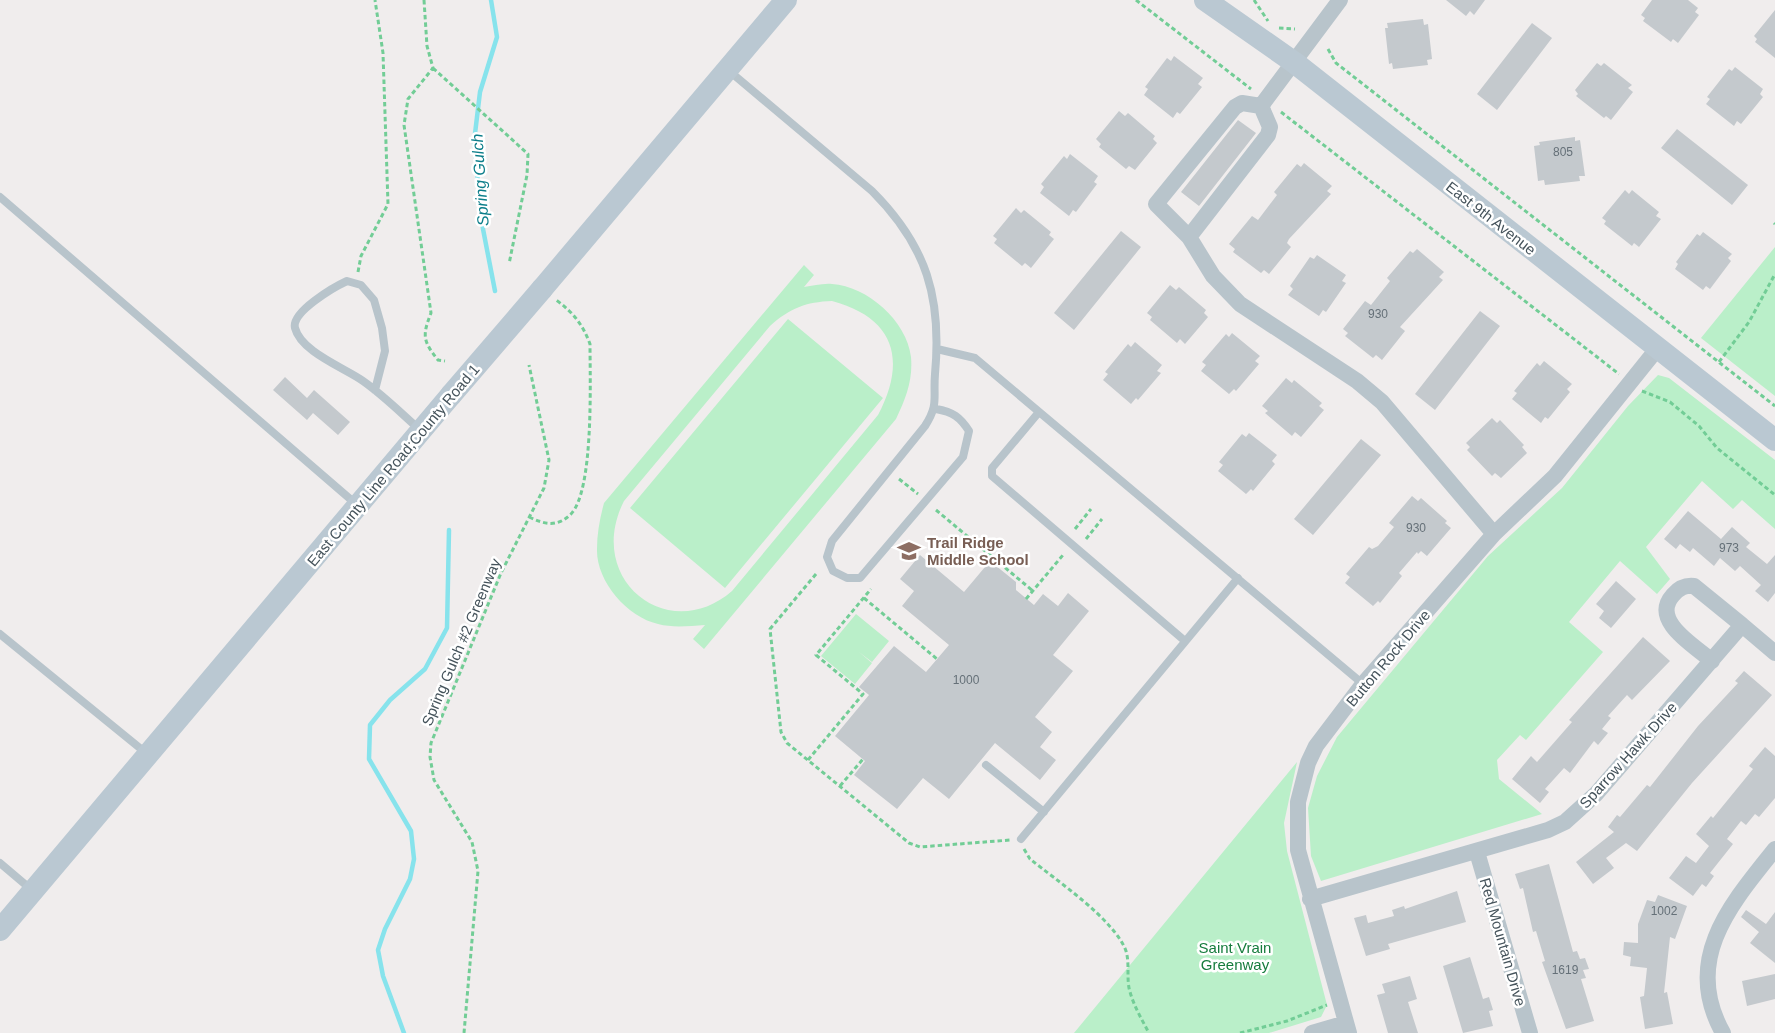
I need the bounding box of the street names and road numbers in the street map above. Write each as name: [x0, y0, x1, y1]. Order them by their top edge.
street label: East 9th Avenue: [1443, 178, 1539, 258]
street label: East County Line Road;County Road 1: [303, 361, 483, 569]
street label: Spring Gulch #2 Greenway: [418, 555, 504, 728]
street label: Button Rock Drive: [1343, 606, 1433, 710]
street label: Sparrow Hawk Drive: [1576, 699, 1680, 811]
street label: Red Mountain Drive: [1477, 876, 1529, 1008]

